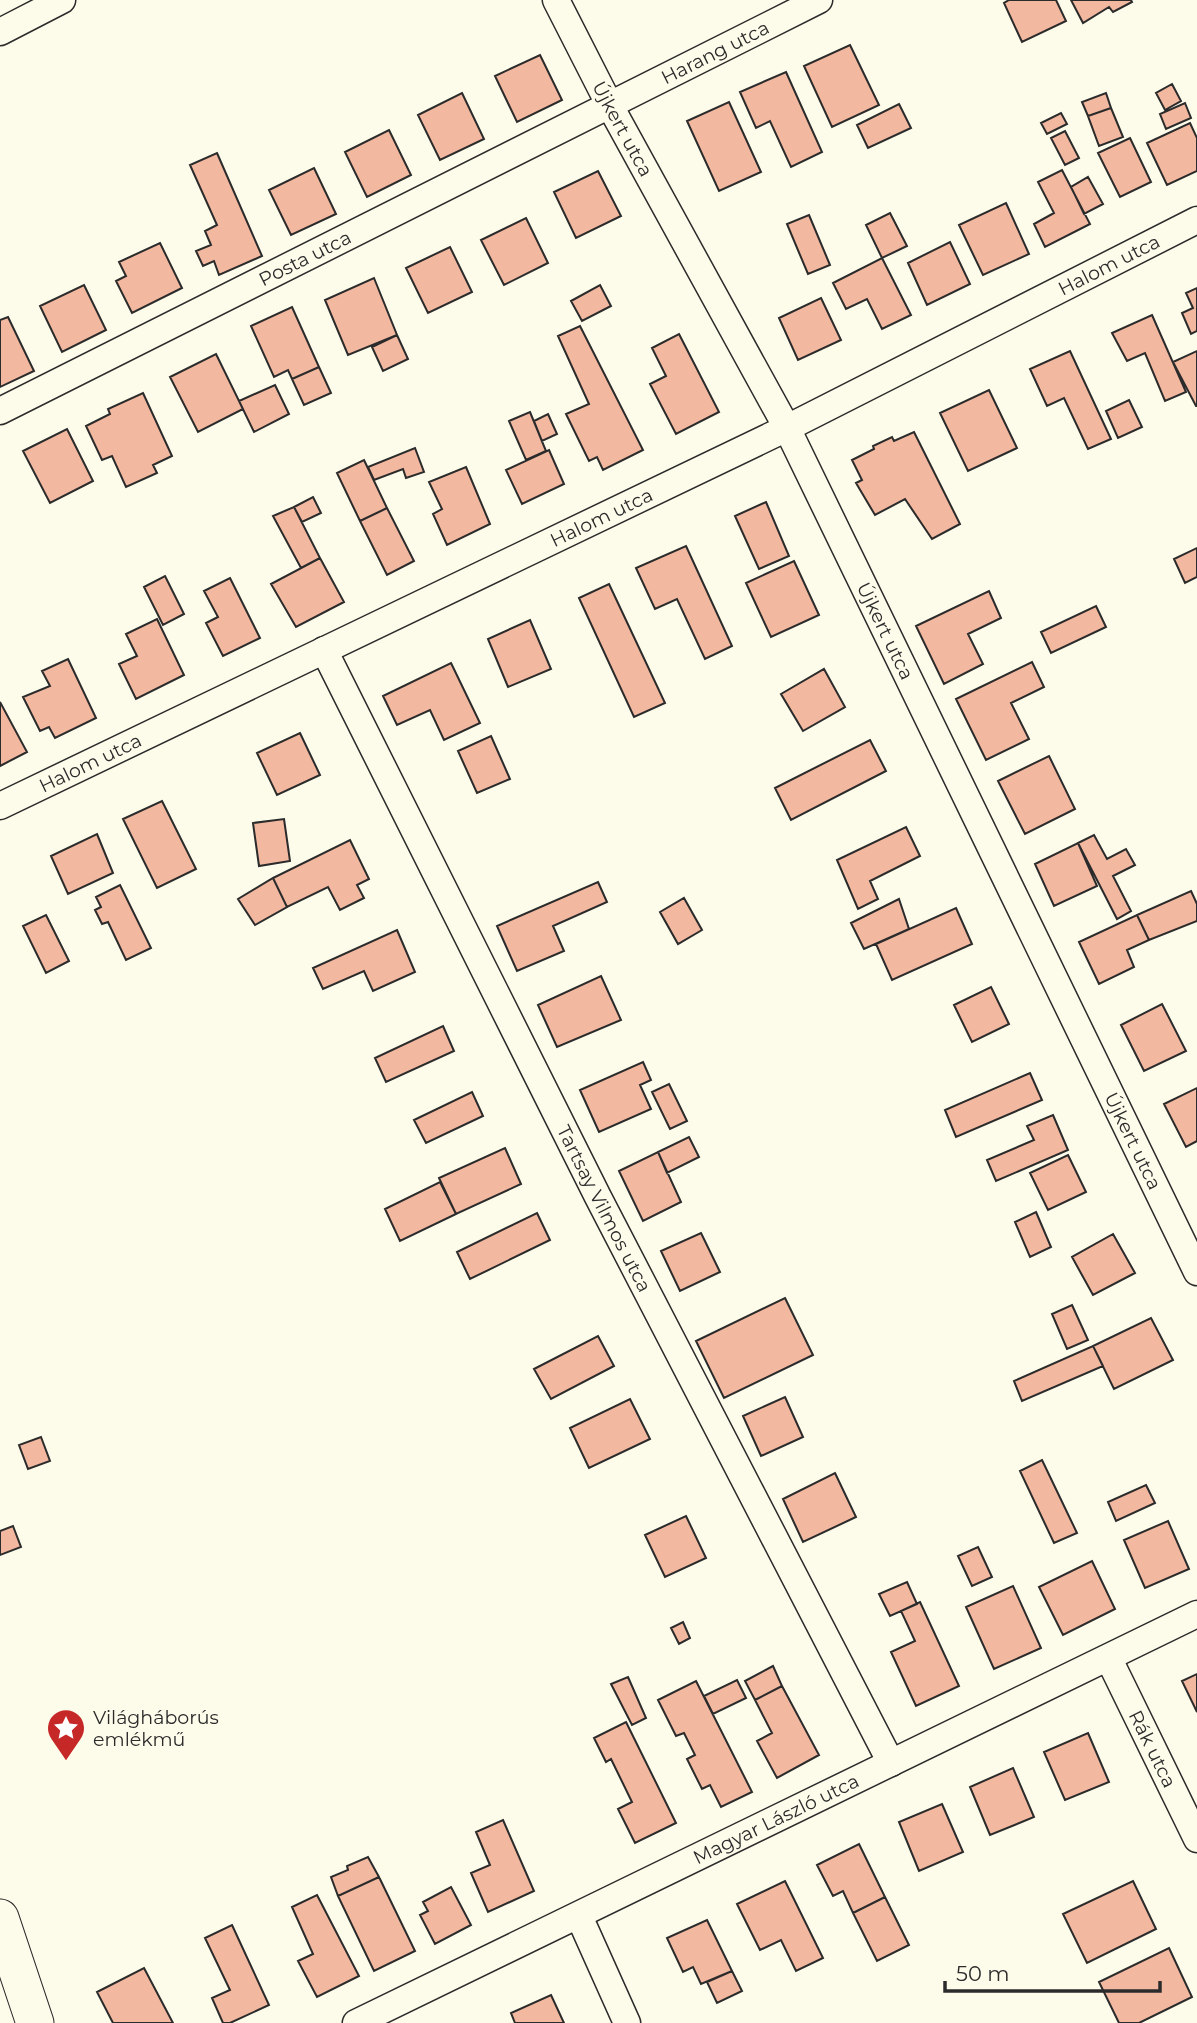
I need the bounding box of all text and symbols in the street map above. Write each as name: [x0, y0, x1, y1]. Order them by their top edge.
street label: Harang utca: [657, 16, 773, 89]
street label: Újkert utca: [588, 77, 658, 180]
street label: Posta utca: [255, 225, 355, 291]
street label: Halom utca: [1054, 229, 1164, 300]
street label: Halom utca: [546, 483, 656, 552]
street label: Újkert utca: [852, 579, 919, 683]
street label: Halom utca: [35, 728, 145, 797]
street label: Újkert utca: [1100, 1089, 1167, 1193]
street label: Tartsay Vilmos utca: [552, 1121, 657, 1296]
place label: Világháborús emlékmű: [93, 1706, 219, 1751]
street label: Rák utca: [1124, 1706, 1182, 1791]
place icon: Világháborús emlékmű: [45, 1707, 87, 1762]
street label: Magyar László utca: [689, 1769, 863, 1869]
scale bar: [945, 1950, 1160, 1994]
text: 50 m: [956, 1961, 1010, 1986]

